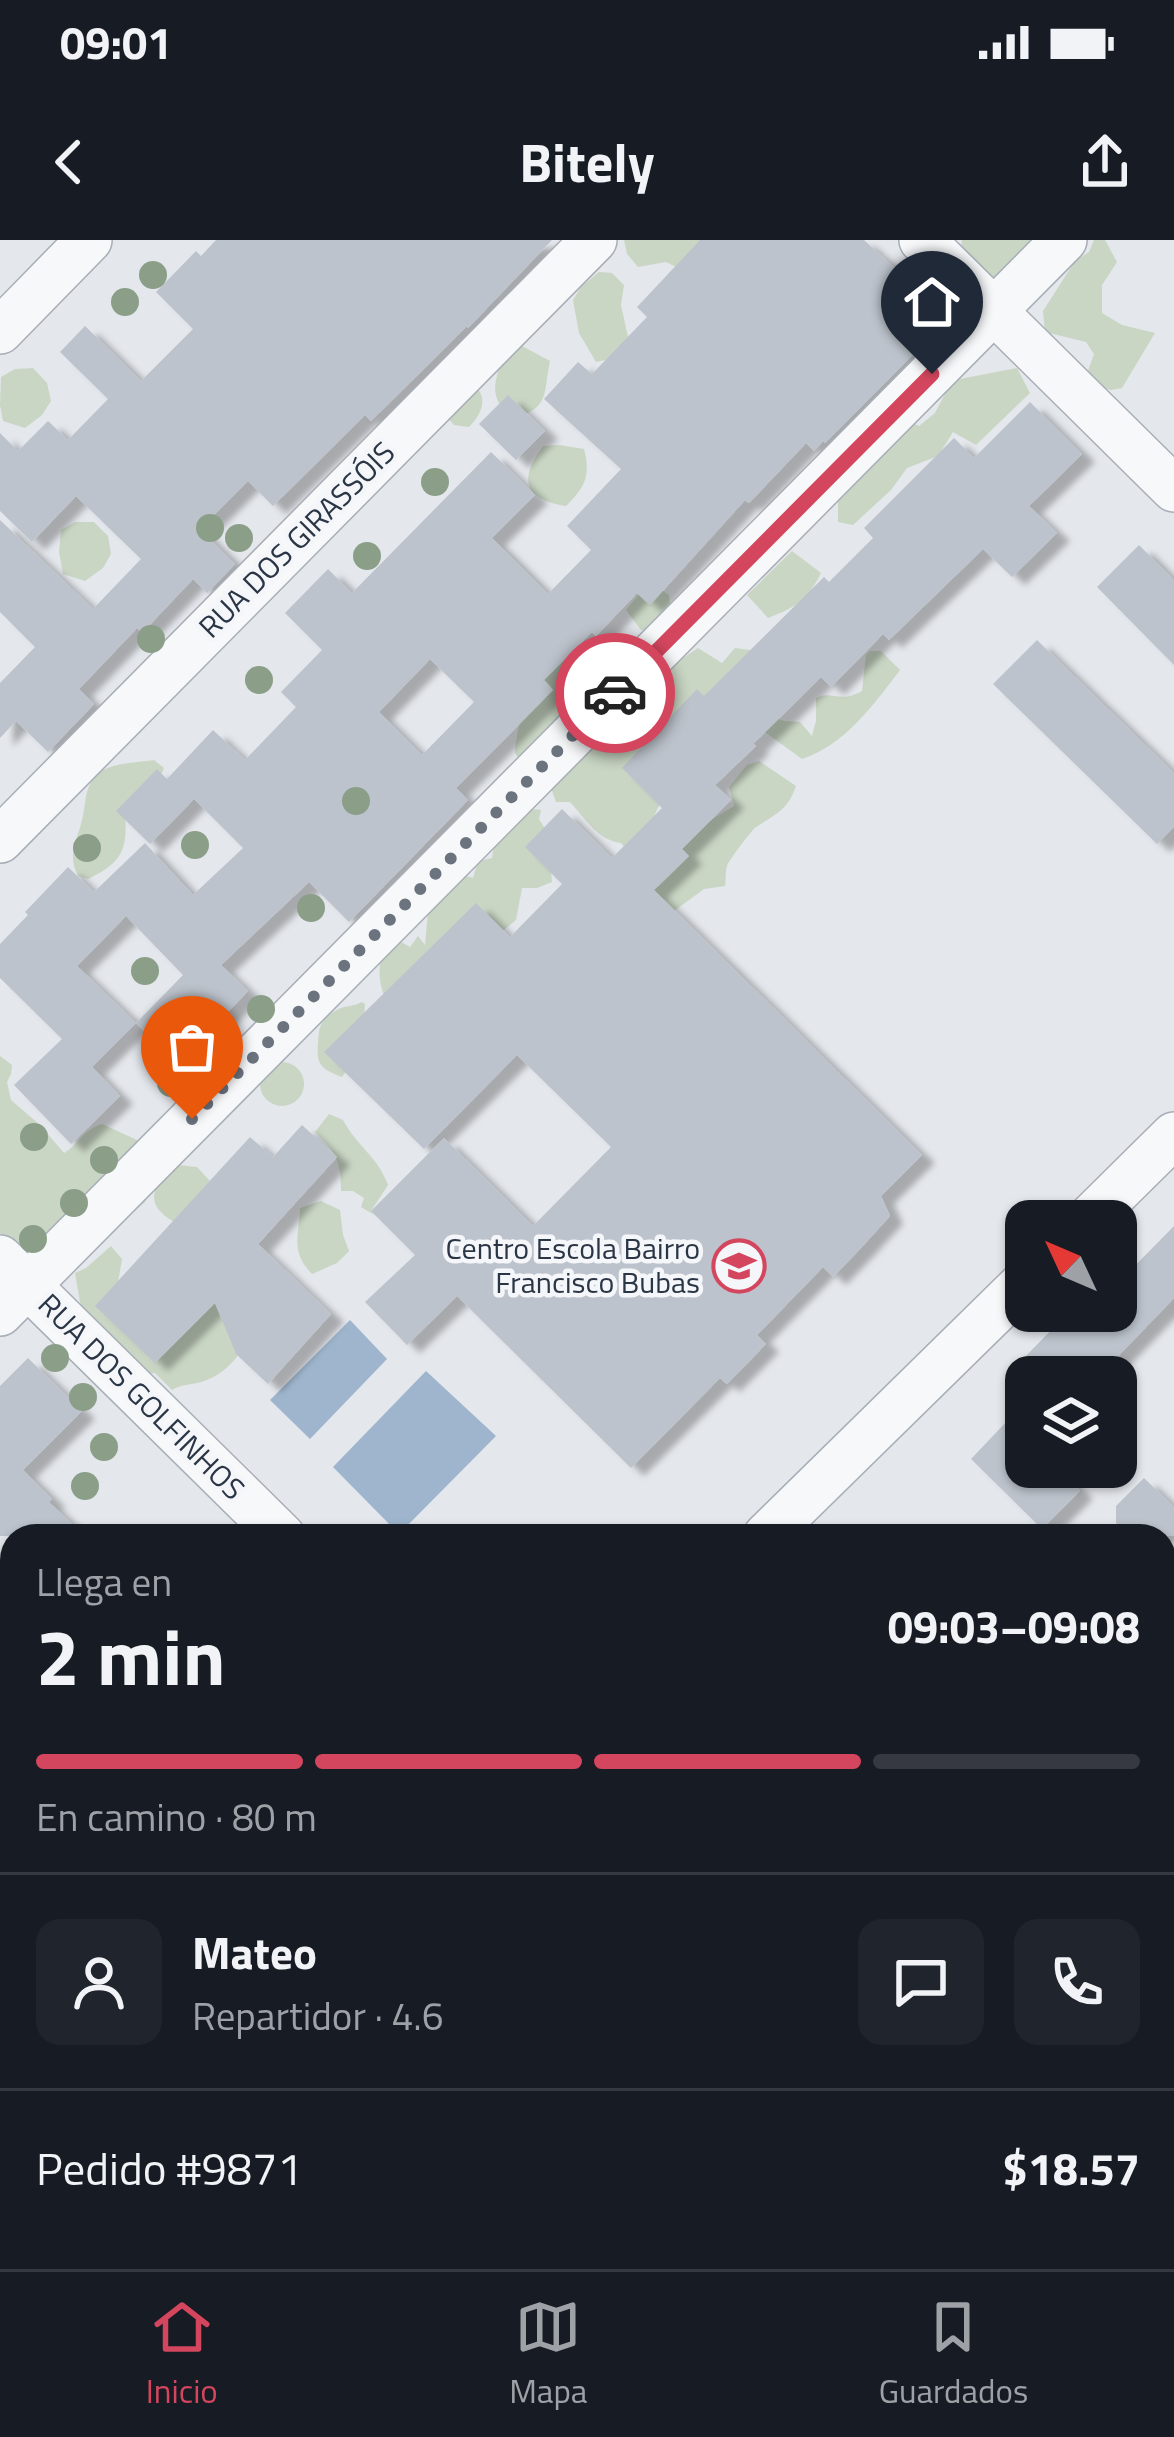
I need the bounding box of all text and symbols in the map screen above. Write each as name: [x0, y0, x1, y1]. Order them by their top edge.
text: 09:01: [60, 8, 172, 76]
text: Bitely: [519, 121, 655, 203]
icon: back: [36, 129, 102, 195]
icon: share: [1072, 129, 1138, 195]
pin: [881, 251, 983, 374]
icon: home: [899, 269, 965, 335]
street label: RUA DOS GIRASSÓIS: [187, 430, 405, 648]
courier: [555, 633, 675, 753]
icon: car: [582, 660, 648, 726]
pin: [141, 996, 243, 1119]
icon: bag: [159, 1014, 225, 1080]
north arrow: [1005, 1200, 1137, 1332]
map controls: [1005, 1200, 1137, 1488]
place label: Centro Escola Bairro Francisco Bubas: [446, 1225, 700, 1305]
school or university icon: Centro Escola Bairro Francisco Bubas: [711, 1238, 767, 1294]
street label: RUA DOS GOLFINHOS: [28, 1282, 256, 1510]
button: layers: [1005, 1356, 1137, 1488]
text: Llega en: [36, 1552, 172, 1611]
text: 09:03–09:08: [888, 1592, 1140, 1660]
text: 2 min: [36, 1597, 226, 1715]
text: En camino · 80 m: [36, 1787, 317, 1846]
text: Mateo: [192, 1918, 317, 1986]
button: person: [36, 1919, 162, 2045]
button: chat: [858, 1919, 984, 2045]
button: phone: [1014, 1919, 1140, 2045]
text: Repartidor · 4.6: [192, 1986, 444, 2045]
text: Pedido #9871: [36, 2134, 302, 2202]
text: $18.57: [1002, 2134, 1140, 2202]
tab: Inicio: [146, 2294, 218, 2416]
tab: Mapa: [509, 2294, 587, 2416]
tab: Guardados: [879, 2294, 1028, 2416]

